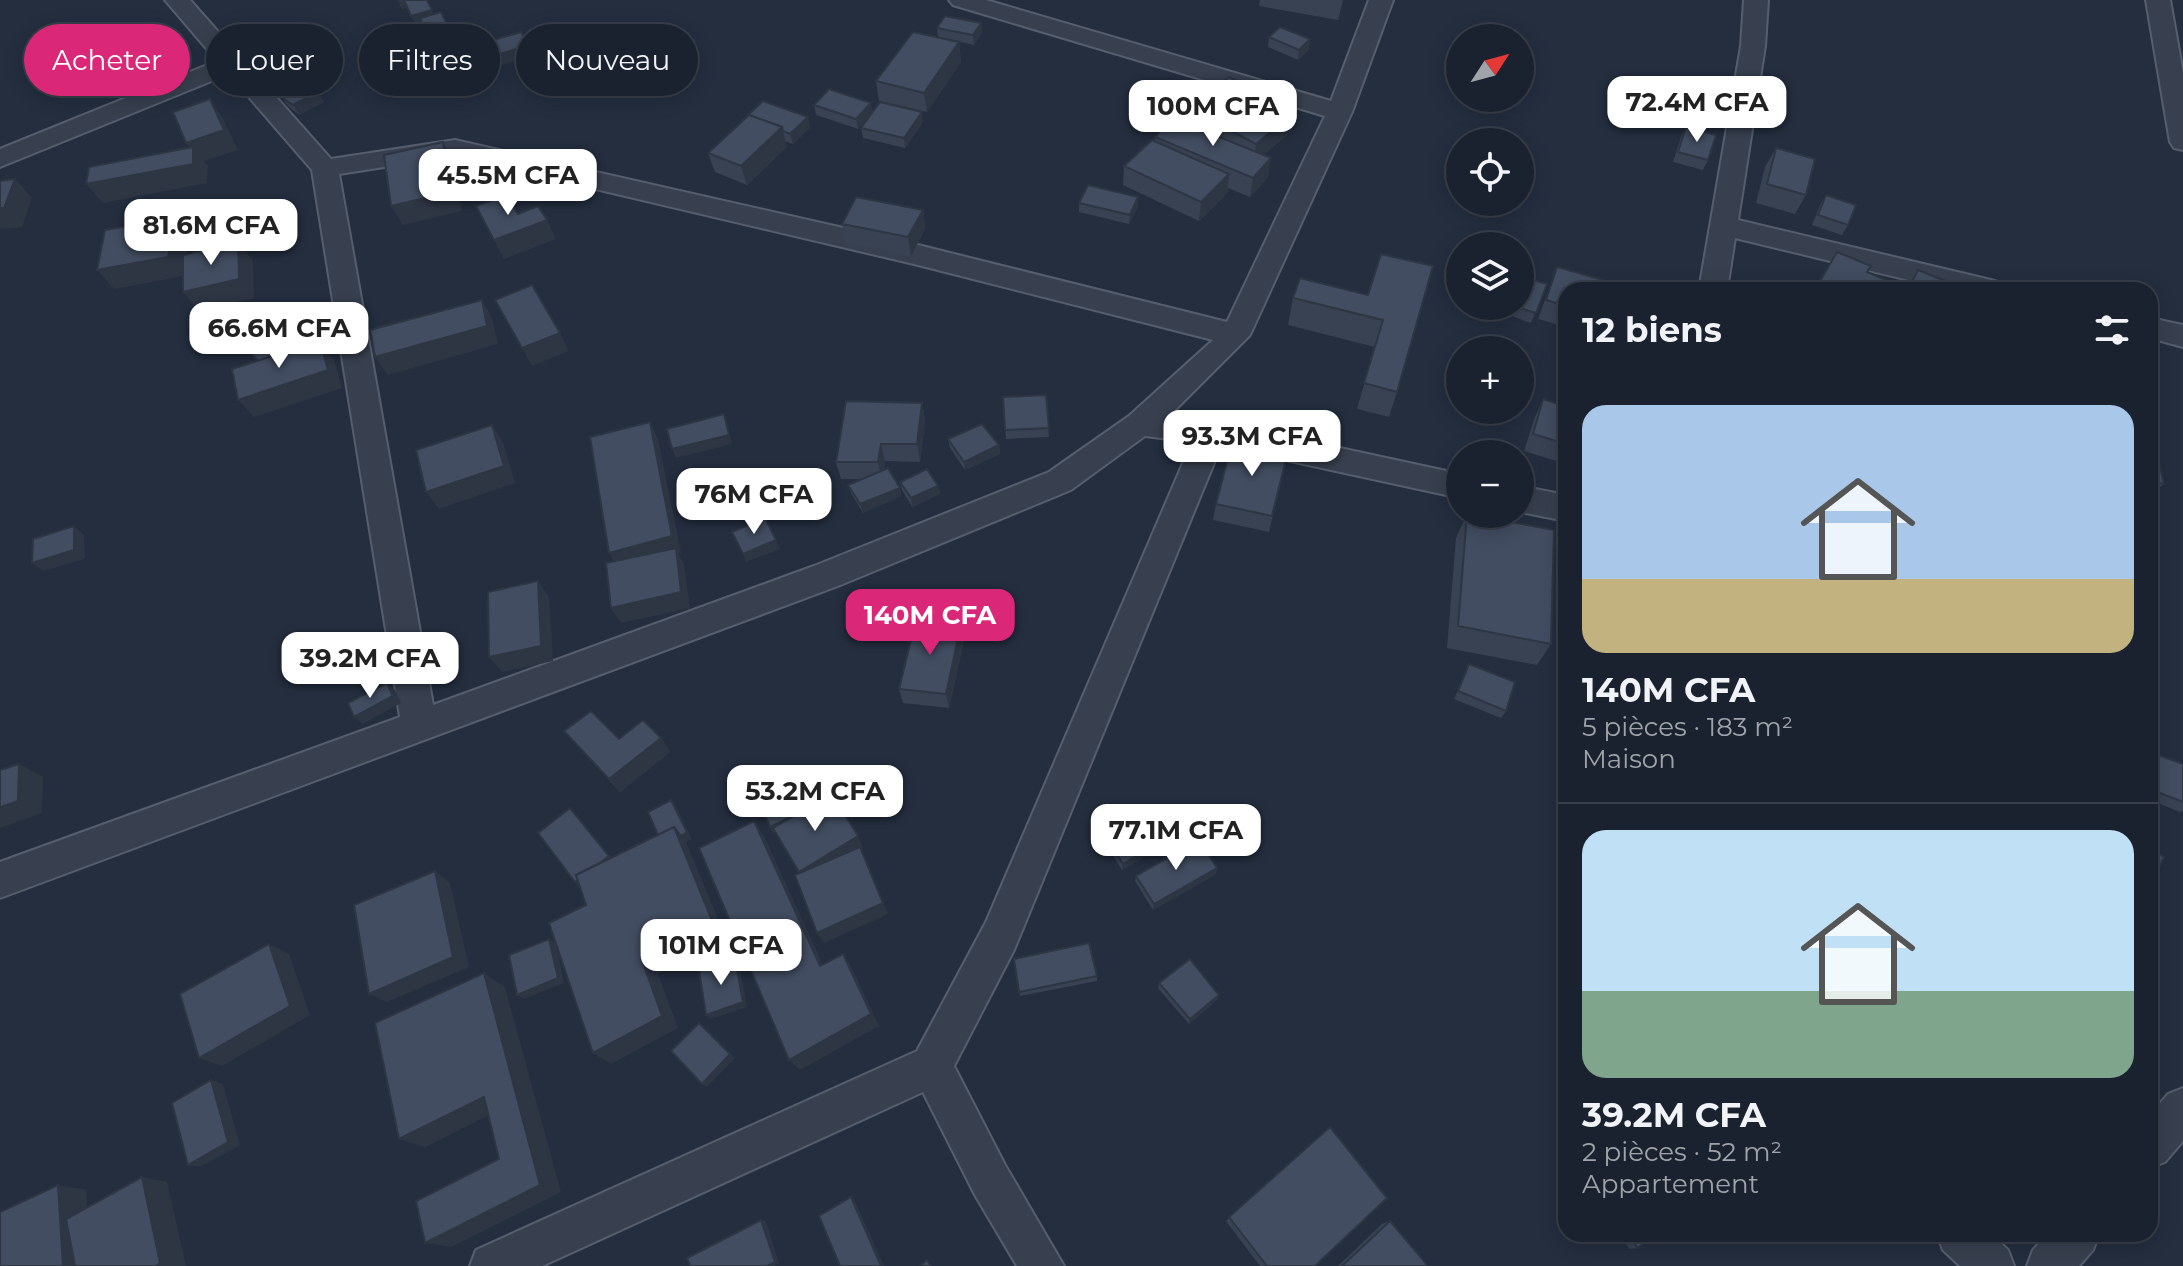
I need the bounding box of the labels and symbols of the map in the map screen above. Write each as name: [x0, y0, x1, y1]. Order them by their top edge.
north arrow: [1446, 24, 1534, 112]
pin: 72.4M CFA: [1605, 76, 1789, 144]
pin: 100M CFA: [1130, 80, 1296, 148]
pin: 45.5M CFA: [416, 149, 600, 217]
pin: 81.6M CFA: [119, 199, 303, 267]
pin: 66.6M CFA: [187, 302, 371, 370]
pin: 93.3M CFA: [1160, 410, 1344, 478]
pin: 76M CFA: [680, 468, 828, 536]
pin: 140M CFA: [847, 589, 1013, 657]
pin: 39.2M CFA: [278, 632, 462, 700]
pin: 53.2M CFA: [723, 765, 907, 833]
pin: 77.1M CFA: [1084, 804, 1268, 872]
pin: 101M CFA: [638, 919, 804, 987]

